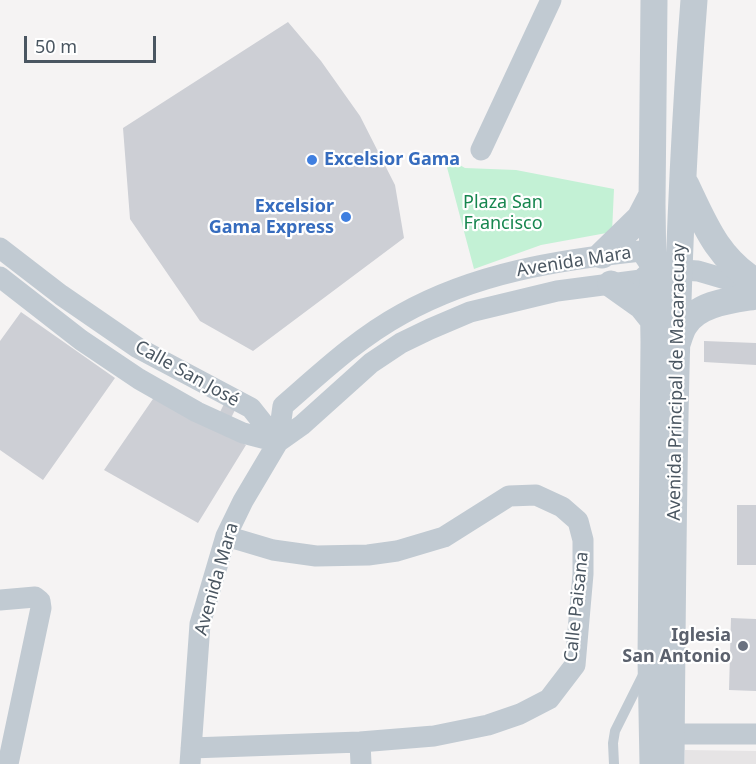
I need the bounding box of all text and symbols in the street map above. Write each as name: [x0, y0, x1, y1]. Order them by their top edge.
scale bar: [27, 24, 159, 62]
text: 50 m: [35, 34, 77, 58]
place label: Excelsior Gama: [324, 149, 460, 171]
marker: Excelsior Gama: [305, 153, 319, 167]
park label: Plaza San Francisco: [463, 192, 543, 234]
place label: Excelsior Gama Express: [209, 196, 334, 238]
marker: Excelsior Gama Express: [339, 210, 353, 224]
street label: Avenida Mara: [515, 242, 633, 282]
street label: Avenida Principal de Macaracuay: [664, 243, 690, 521]
street label: Calle San José: [131, 336, 243, 412]
street label: Avenida Mara: [191, 520, 243, 638]
street label: Calle Paisana: [560, 551, 594, 663]
place label: Iglesia San Antonio: [622, 625, 731, 668]
marker: Iglesia San Antonio: [736, 639, 750, 653]

